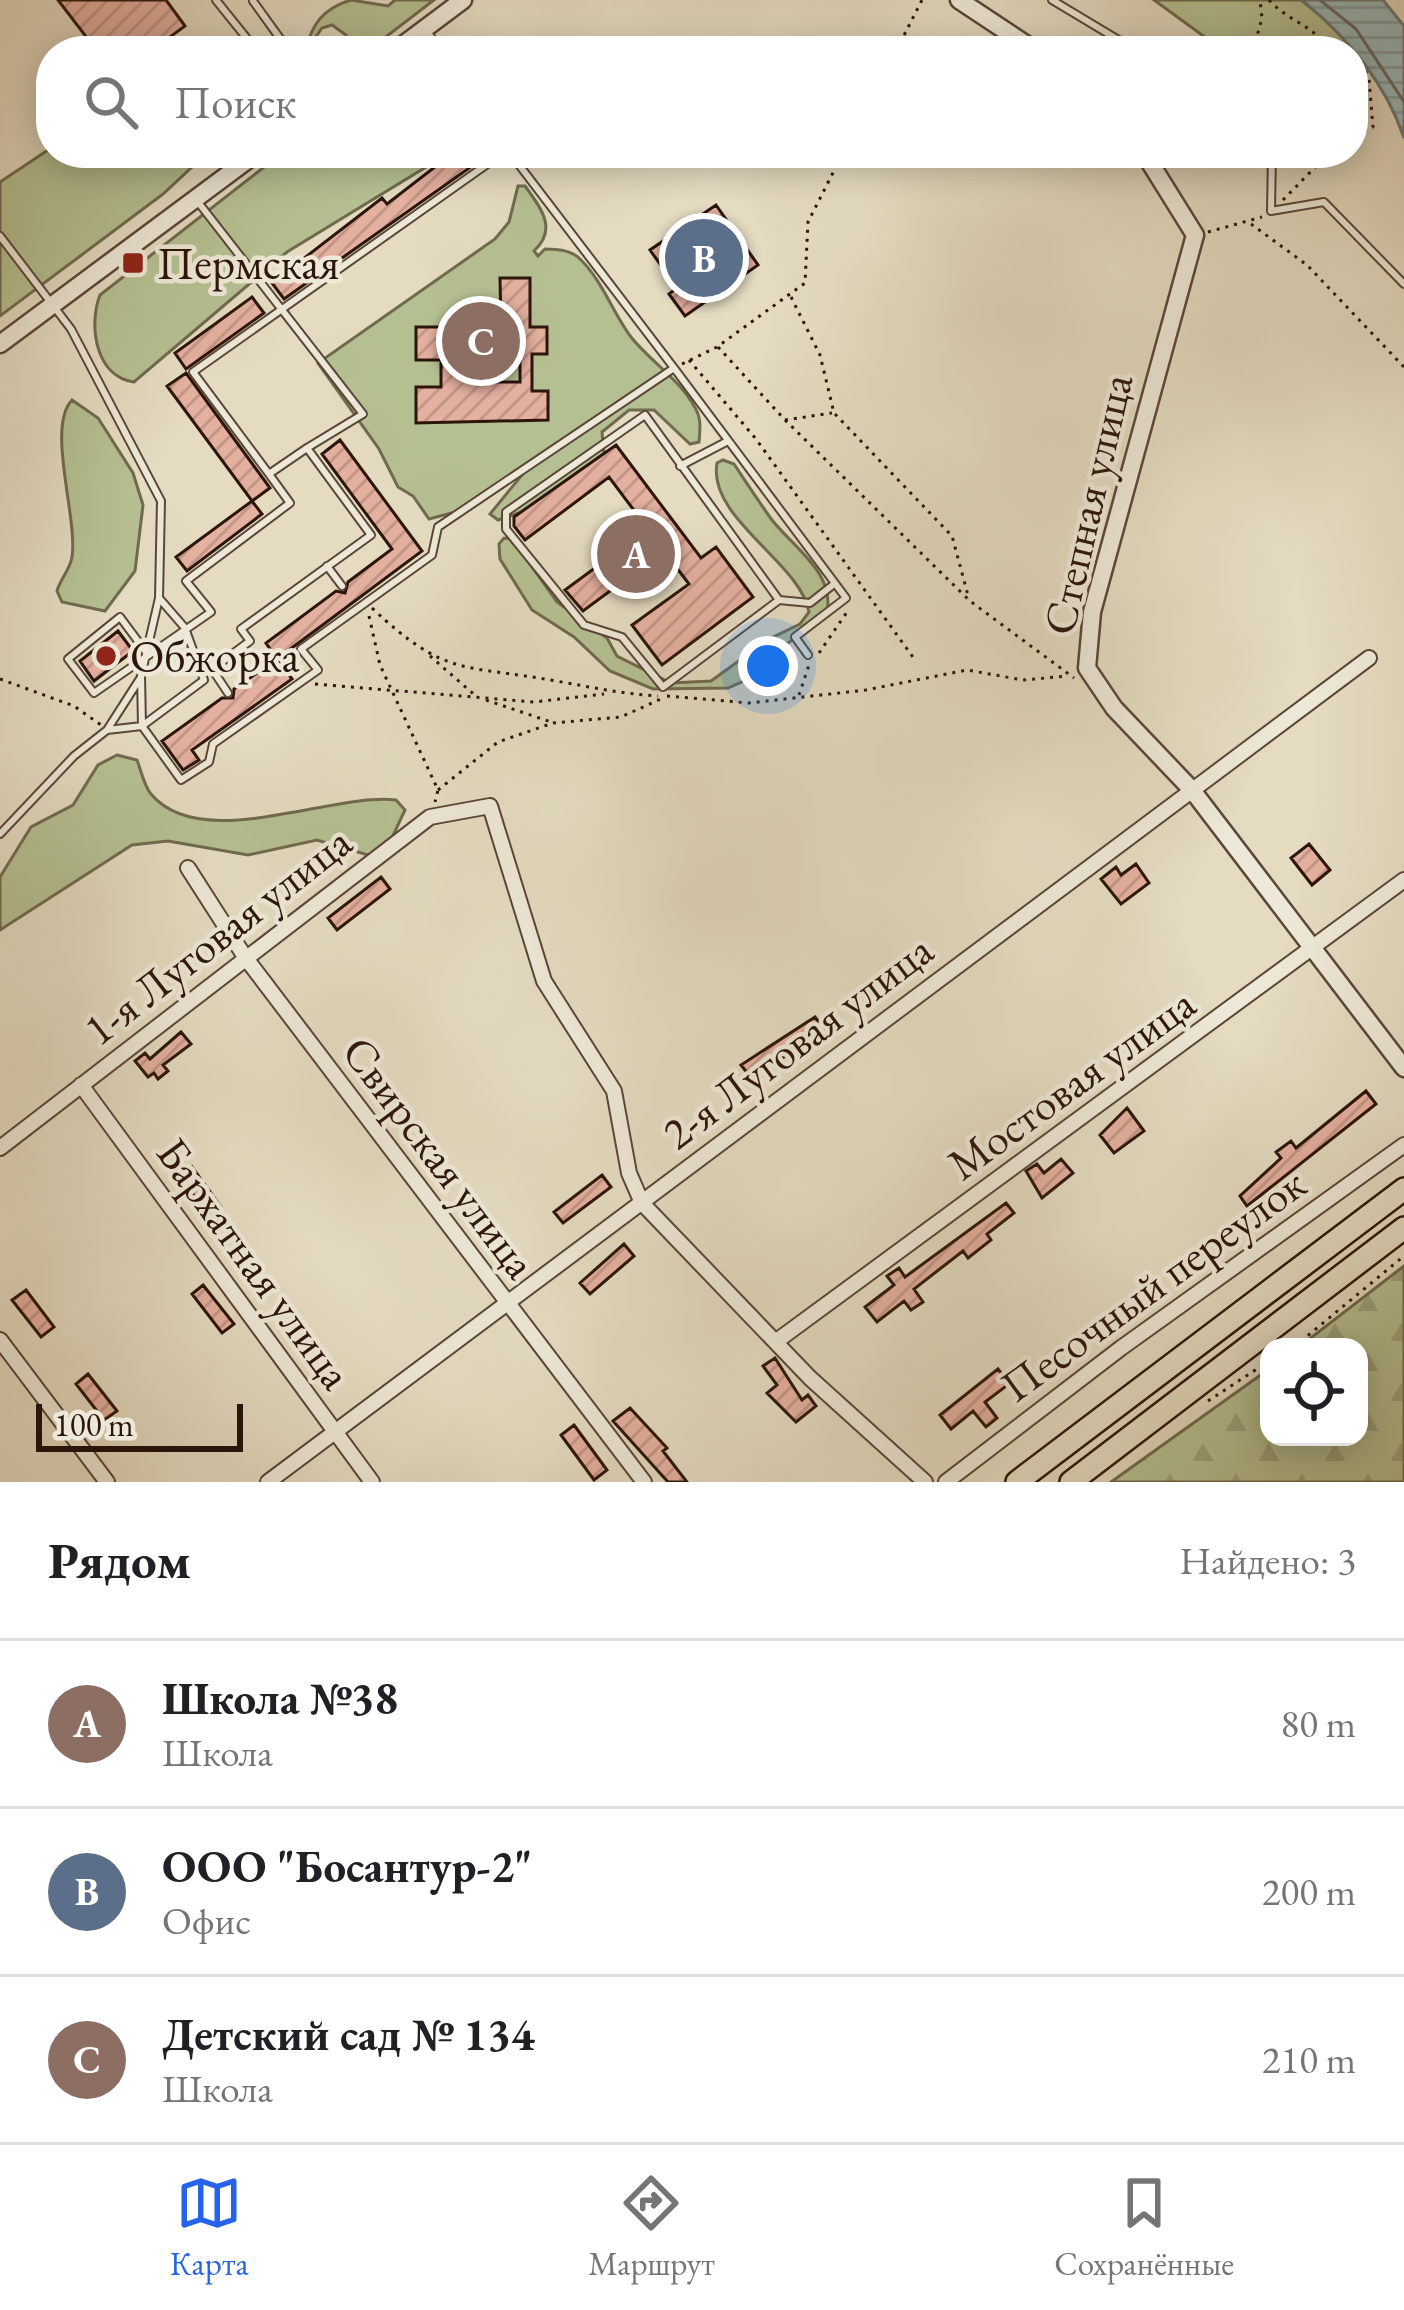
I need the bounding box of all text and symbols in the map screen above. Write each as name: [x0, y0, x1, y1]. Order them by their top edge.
search box: [36, 36, 1368, 168]
icon: search: [78, 69, 144, 135]
text: Поиск: [174, 73, 296, 131]
pin: B: [665, 213, 743, 303]
place label: Пермская: [157, 234, 339, 292]
marker: Пермская: [120, 250, 146, 276]
pin: C: [442, 296, 520, 386]
street label: Степная улица: [1029, 368, 1145, 640]
pin: A: [597, 509, 675, 599]
place label: Обжорка: [130, 627, 300, 685]
your location: [738, 636, 798, 696]
marker: Обжорка: [93, 643, 119, 669]
street label: 1-я Луговая улица: [71, 812, 363, 1058]
street label: 2-я Луговая улица: [650, 920, 944, 1162]
street label: Мостовая улица: [936, 974, 1206, 1192]
street label: Свирская улица: [330, 1024, 550, 1290]
street label: Бархатная улица: [144, 1126, 366, 1400]
street label: Песочный переулок: [989, 1154, 1317, 1414]
map controls: [1260, 1338, 1368, 1446]
button: locate: [1260, 1338, 1368, 1446]
scale bar: [36, 1398, 243, 1451]
text: 100 m: [54, 1403, 134, 1446]
text: Рядом: [48, 1527, 191, 1593]
text: Найдено: 3: [1179, 1535, 1356, 1586]
text: Школа №38: [162, 1669, 398, 1727]
text: A: [73, 1698, 101, 1749]
text: 80 m: [1280, 1698, 1356, 1749]
text: Школа: [162, 1727, 273, 1778]
text: ООО "Босантур-2": [162, 1837, 532, 1895]
text: B: [75, 1866, 99, 1917]
text: 200 m: [1262, 1866, 1356, 1917]
text: Офис: [162, 1895, 251, 1946]
text: Детский сад № 134: [162, 2005, 535, 2063]
text: C: [73, 2034, 101, 2085]
text: 210 m: [1262, 2034, 1356, 2085]
text: Школа: [162, 2063, 273, 2114]
tab: Карта: [170, 2170, 249, 2285]
tab: Маршрут: [588, 2170, 715, 2285]
tab: Сохранённые: [1054, 2170, 1234, 2285]

